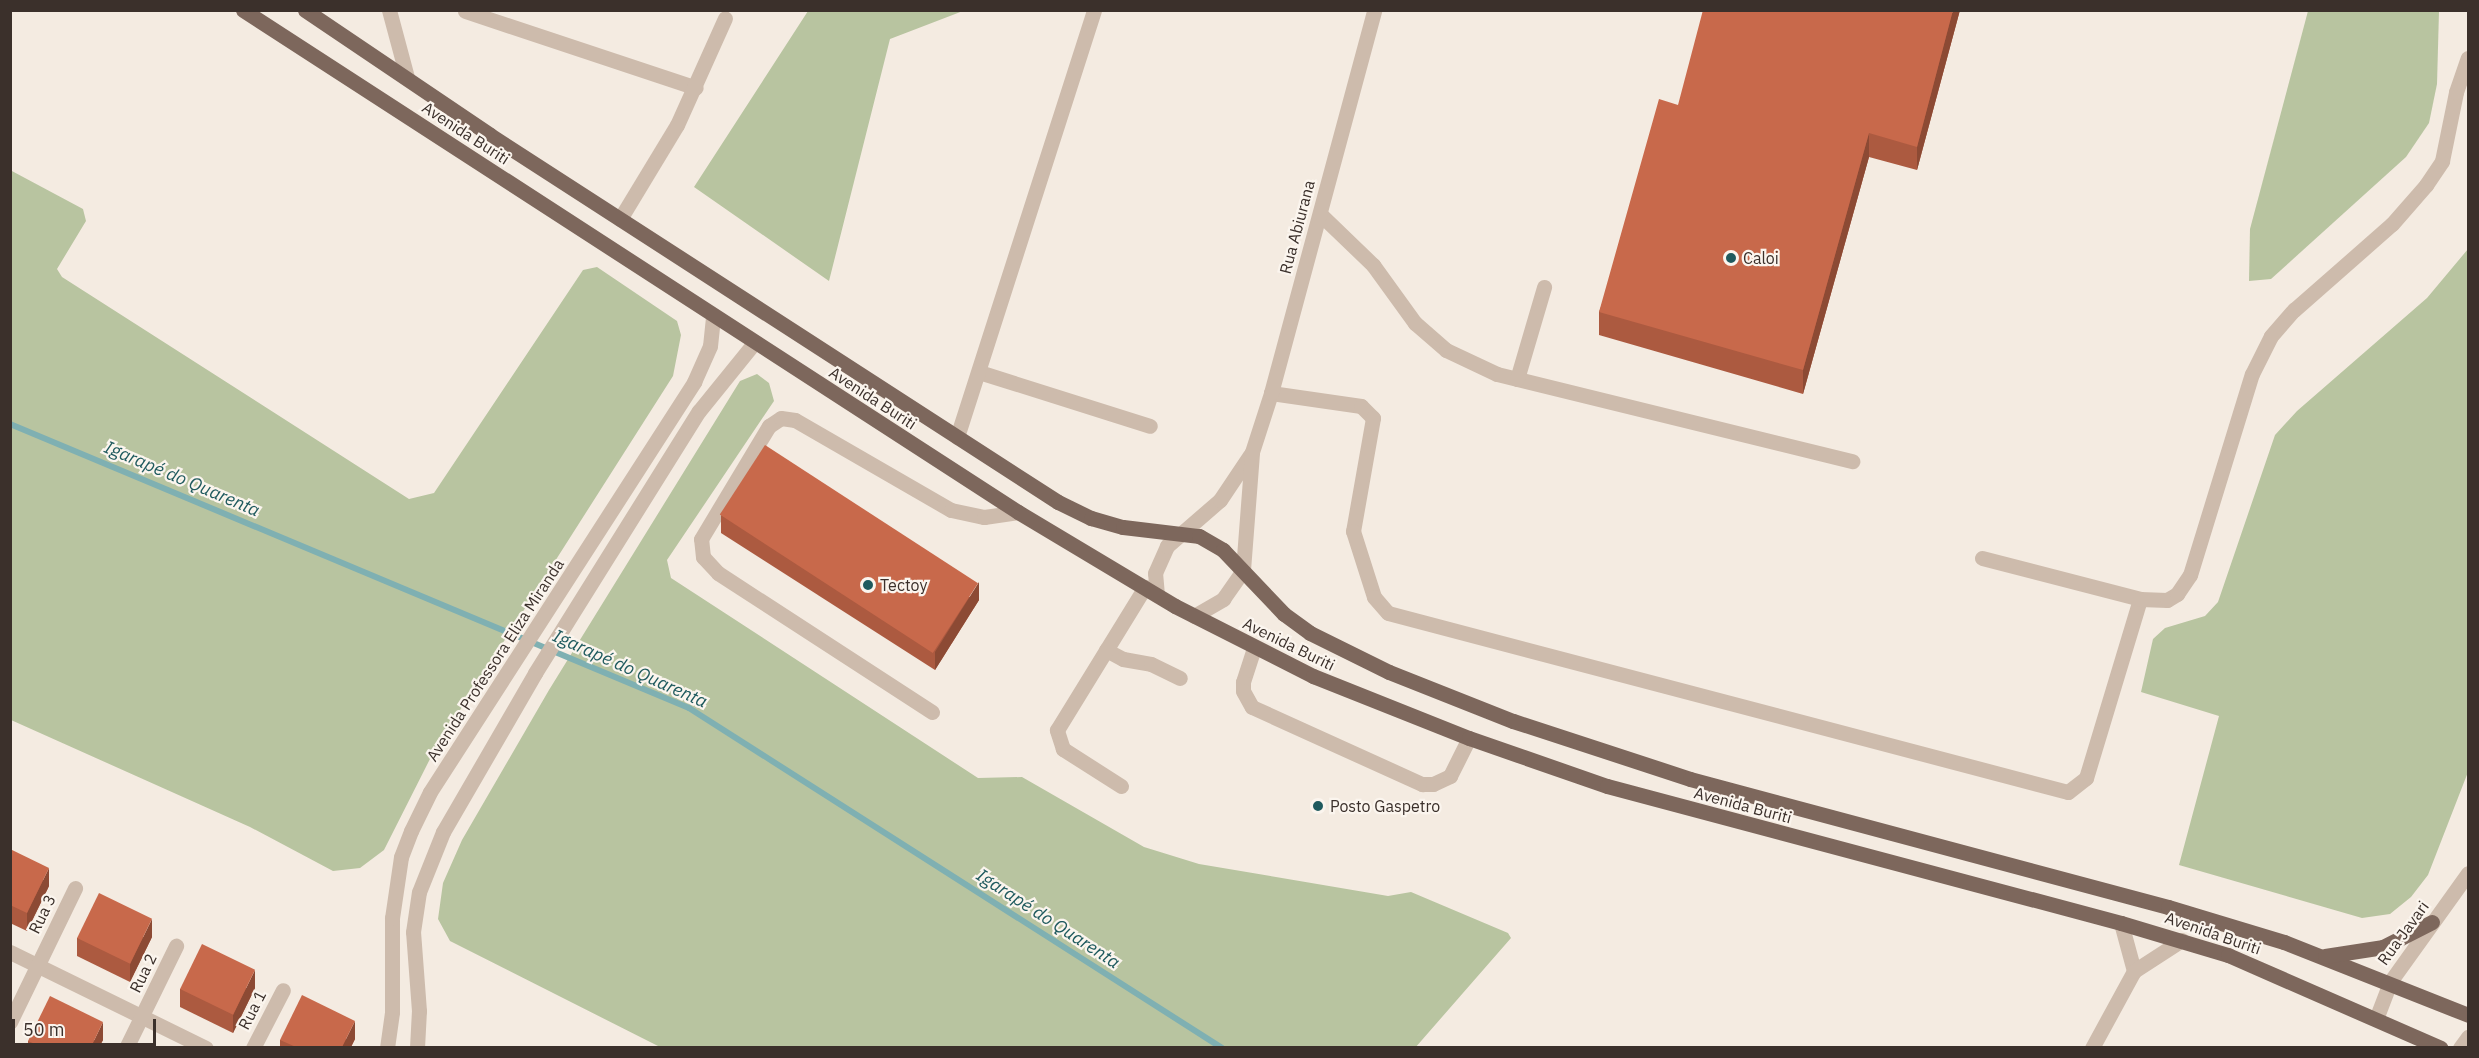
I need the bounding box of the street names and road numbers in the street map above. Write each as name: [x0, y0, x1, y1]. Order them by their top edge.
street label: Avenida Buriti: [419, 98, 513, 168]
street label: Rua Abiurana: [1275, 178, 1319, 276]
street label: Avenida Buriti: [826, 363, 920, 433]
street label: Avenida Professora Eliza Miranda: [422, 555, 568, 765]
street label: Avenida Buriti: [1240, 613, 1338, 675]
street label: Avenida Buriti: [1692, 783, 1794, 827]
street label: Rua 3: [24, 891, 60, 937]
street label: Rua Javari: [2373, 897, 2433, 969]
street label: Avenida Buriti: [2163, 908, 2263, 958]
street label: Rua 2: [125, 950, 161, 996]
street label: Rua 1: [234, 987, 270, 1033]

